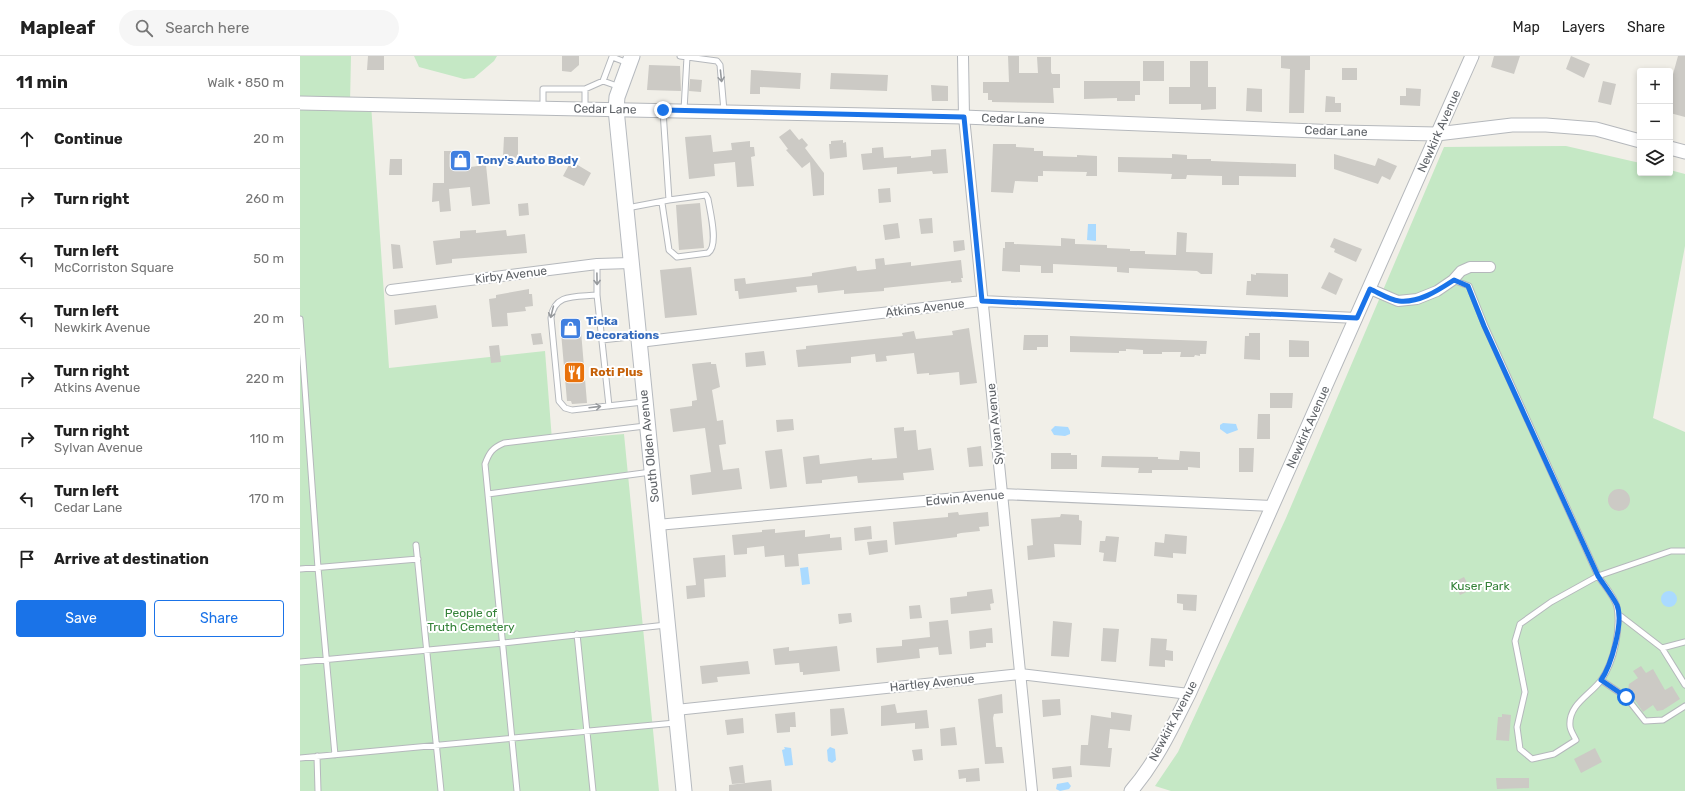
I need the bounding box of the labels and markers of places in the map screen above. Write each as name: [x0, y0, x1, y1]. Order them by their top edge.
shop icon: Tony's Auto Body: [447, 147, 473, 173]
place label: Tony's Auto Body: [476, 153, 578, 167]
place label: Ticka Decorations: [586, 314, 660, 342]
shop icon: Ticka Decorations: [557, 315, 583, 341]
restaurant icon: Roti Plus: [562, 359, 588, 385]
place label: Roti Plus: [590, 365, 643, 379]

